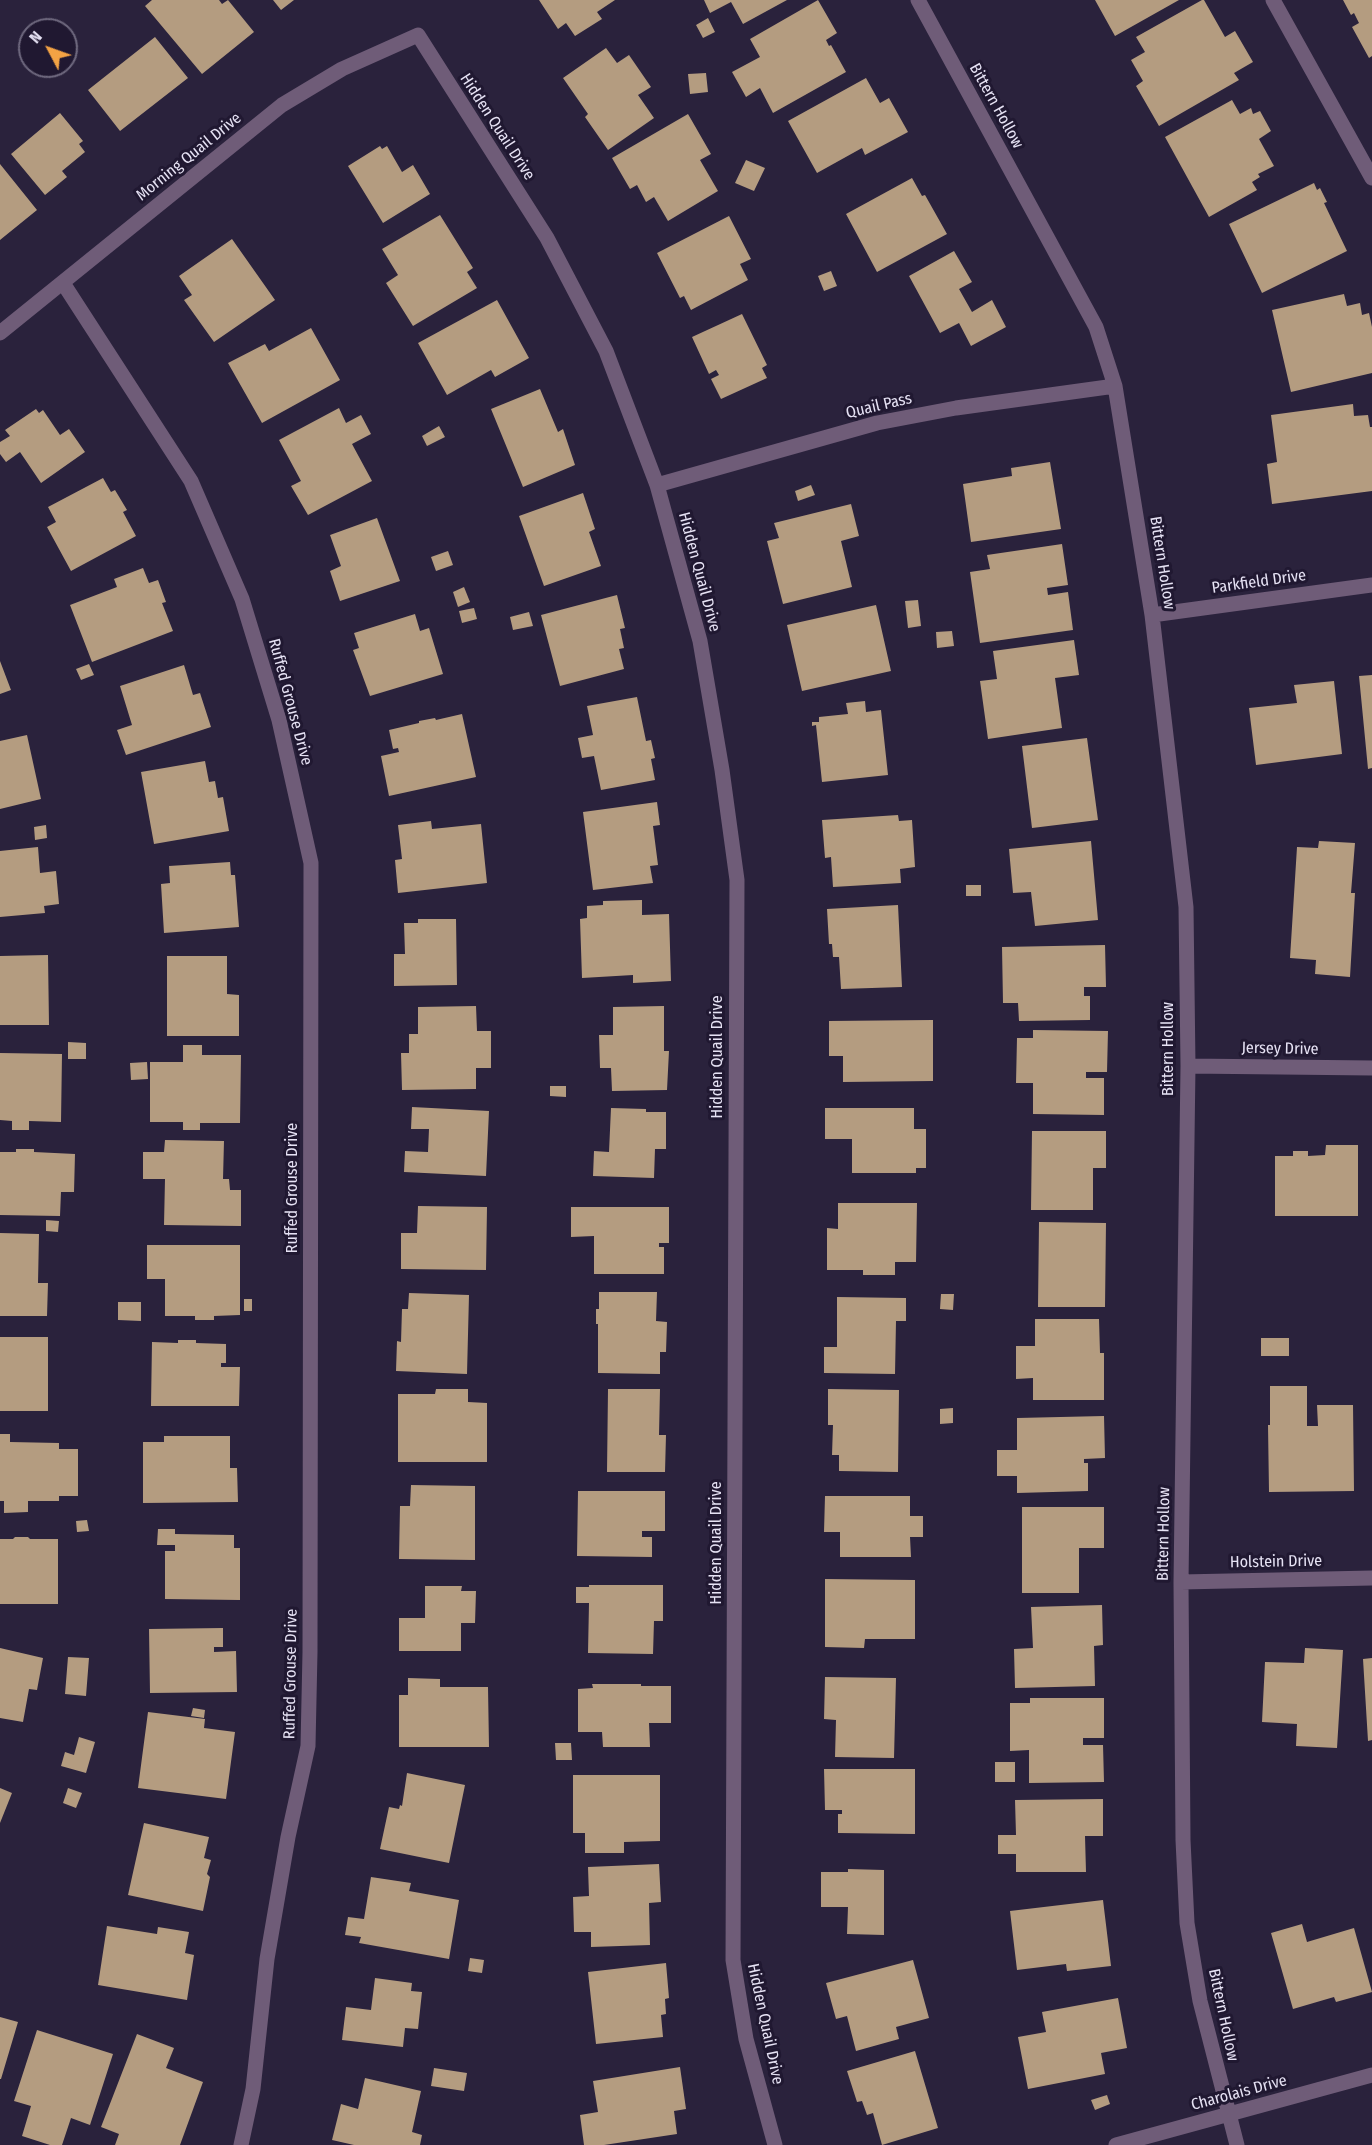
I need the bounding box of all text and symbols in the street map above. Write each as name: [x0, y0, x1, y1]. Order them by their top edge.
north arrow: [18, 18, 78, 78]
text: N: [25, 27, 46, 47]
street label: Bittern Hollow: [965, 60, 1027, 152]
street label: Hidden Quail Drive: [455, 70, 539, 184]
street label: Morning Quail Drive: [133, 109, 245, 205]
street label: Quail Pass: [844, 389, 914, 423]
street label: Hidden Quail Drive: [674, 510, 724, 634]
street label: Bittern Hollow: [1145, 515, 1179, 611]
street label: Parkfield Drive: [1211, 566, 1307, 598]
street label: Ruffed Grouse Drive: [264, 637, 316, 767]
street label: Hidden Quail Drive: [708, 995, 728, 1119]
street label: Bittern Hollow: [1159, 1002, 1179, 1096]
street label: Jersey Drive: [1241, 1039, 1319, 1059]
street label: Ruffed Grouse Drive: [283, 1123, 303, 1253]
street label: Hidden Quail Drive: [707, 1481, 727, 1605]
street label: Bittern Hollow: [1154, 1487, 1174, 1581]
street label: Holstein Drive: [1230, 1552, 1322, 1572]
street label: Ruffed Grouse Drive: [280, 1609, 302, 1739]
street label: Hidden Quail Drive: [743, 1962, 787, 2086]
street label: Bittern Hollow: [1204, 1967, 1242, 2063]
street label: Charolais Drive: [1189, 2071, 1289, 2115]

